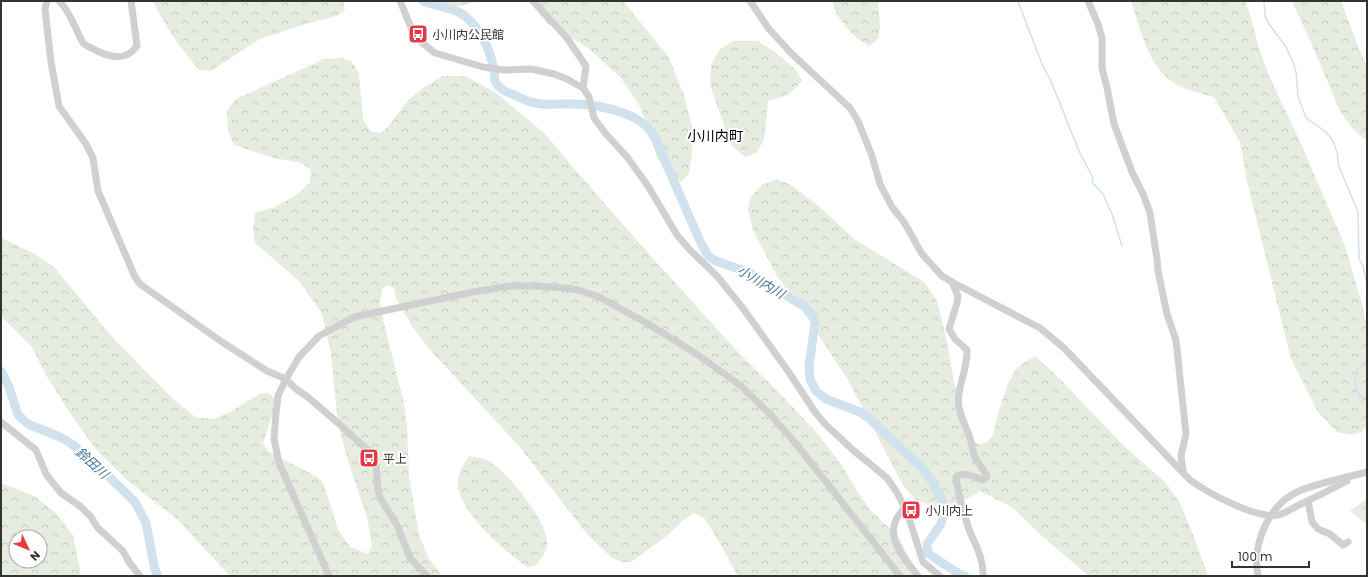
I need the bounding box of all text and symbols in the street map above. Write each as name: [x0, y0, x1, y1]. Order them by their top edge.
bus stop icon: 小川内公民館: [407, 23, 429, 45]
place label: 小川内公民館: [432, 26, 504, 43]
district label: 小川内町: [687, 126, 743, 146]
water label: 小川内川: [734, 261, 790, 304]
water label: 鈴田川: [71, 443, 114, 484]
bus stop icon: 平上: [358, 447, 380, 469]
place label: 平上: [383, 450, 407, 467]
bus stop icon: 小川内上: [900, 499, 922, 521]
place label: 小川内上: [925, 502, 973, 519]
north arrow: [8, 529, 48, 569]
scale bar: [1232, 543, 1309, 569]
text: N: [27, 547, 44, 564]
text: 100 m: [1238, 548, 1272, 565]

